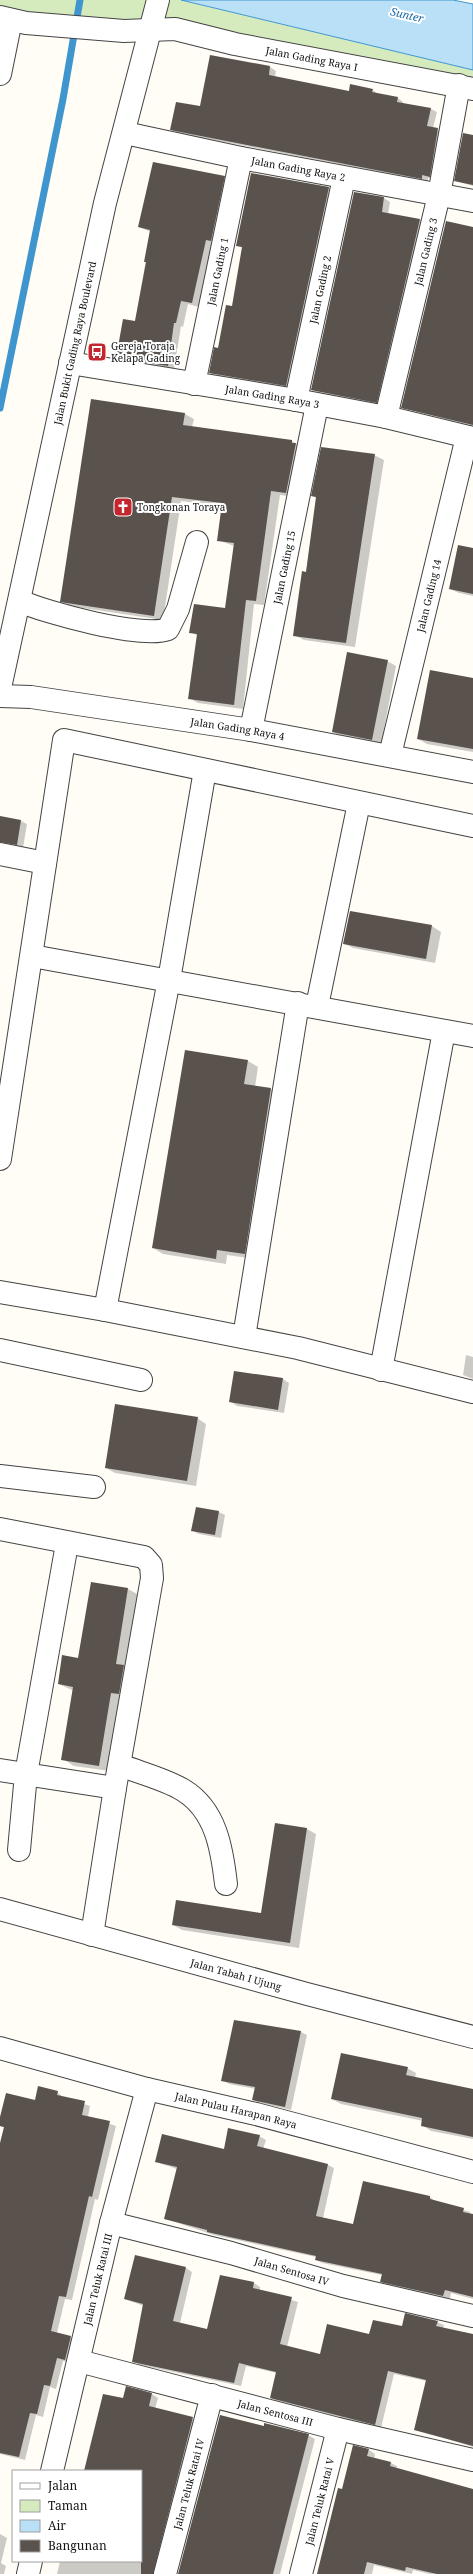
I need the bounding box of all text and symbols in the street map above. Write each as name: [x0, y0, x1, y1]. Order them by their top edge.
water label: Sunter: [389, 3, 426, 26]
street label: Jalan Gading Raya I: [264, 43, 359, 74]
street label: Jalan Gading Raya 2: [249, 153, 346, 184]
street label: Jalan Gading 3: [410, 216, 440, 288]
street label: Jalan Gading 1: [203, 236, 231, 308]
street label: Jalan Gading 2: [306, 254, 334, 326]
street label: Jalan Bukit Gading Raya Boulevard: [50, 260, 99, 427]
place label: Gereja Toraja Kelapa Gading: [111, 339, 181, 365]
bus stop icon: Gereja Toraja Kelapa Gading: [86, 341, 108, 363]
street label: Jalan Gading Raya 3: [223, 381, 321, 411]
church icon: Tongkonan Toraya: [112, 496, 134, 518]
place label: Tongkonan Toraya: [137, 500, 226, 514]
street label: Jalan Gading 15: [270, 529, 298, 606]
street label: Jalan Gading 14: [413, 557, 444, 635]
street label: Jalan Gading Raya 4: [189, 714, 286, 743]
street label: Jalan Tabah I Ujung: [188, 1955, 284, 1994]
street label: Jalan Pulau Harapan Raya: [173, 2088, 299, 2132]
street label: Jalan Teluk Ratai III: [80, 2232, 115, 2328]
street label: Jalan Sentosa IV: [252, 2253, 331, 2289]
street label: Jalan Sentosa III: [235, 2396, 315, 2429]
street label: Jalan Teluk Ratai IV: [170, 2437, 207, 2532]
street label: Jalan Teluk Ratai V: [301, 2456, 338, 2548]
legend: [12, 2470, 142, 2562]
text: Jalan: [47, 2477, 78, 2494]
text: Taman: [48, 2497, 88, 2514]
text: Air: [48, 2517, 66, 2534]
text: Bangunan: [48, 2537, 107, 2554]

